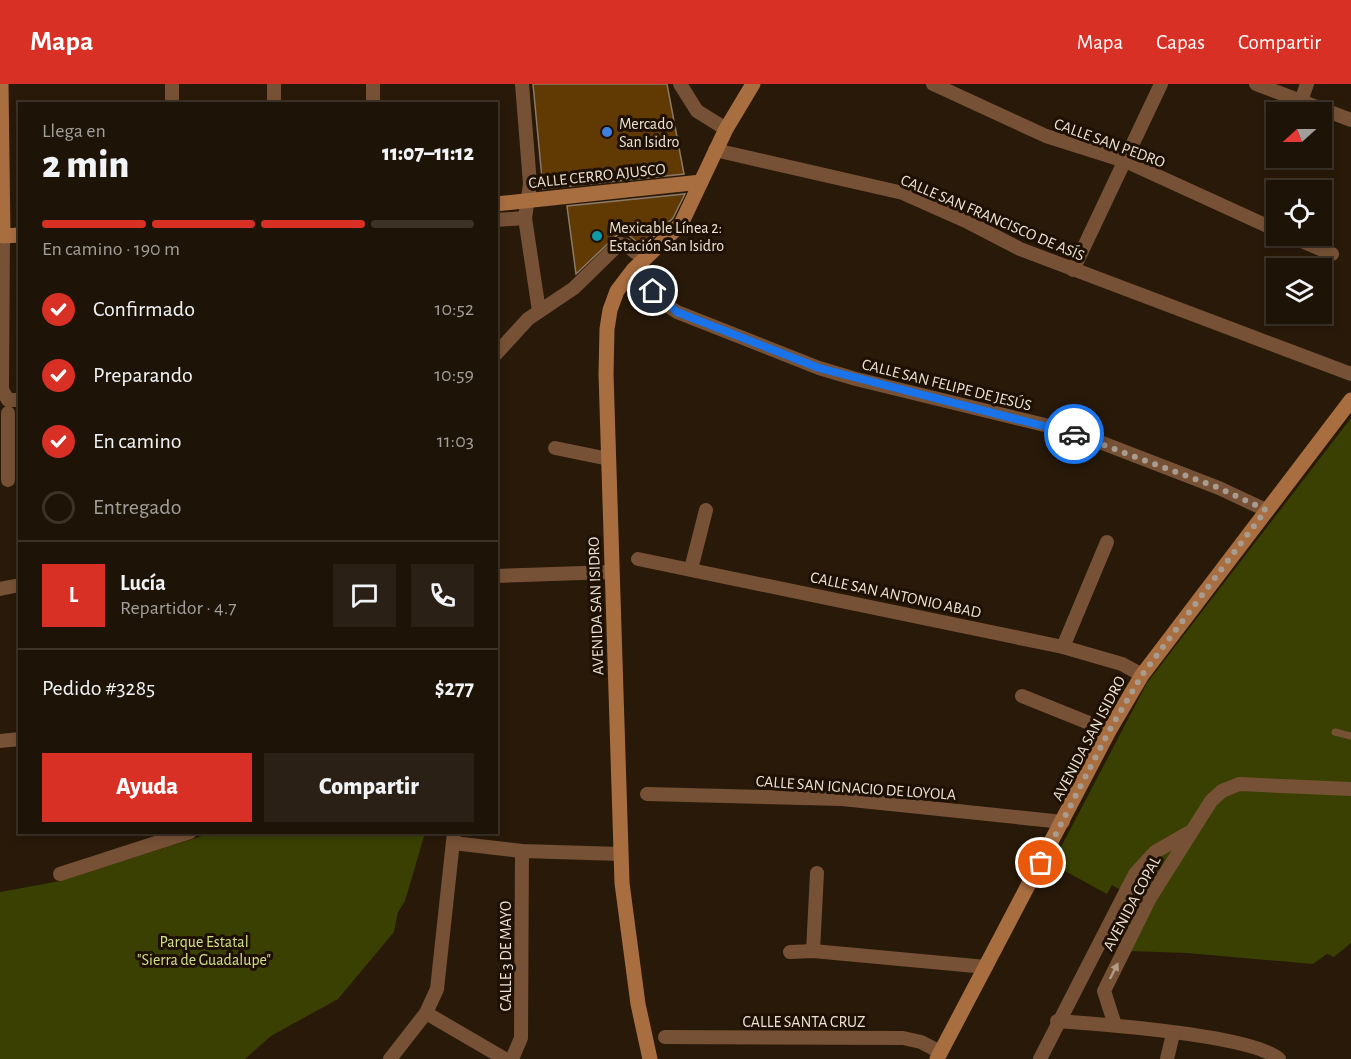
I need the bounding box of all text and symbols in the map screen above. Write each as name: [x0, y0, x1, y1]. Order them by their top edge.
text: Mapa: [30, 28, 93, 56]
text: Mapa: [1077, 32, 1123, 53]
text: Capas: [1156, 32, 1205, 53]
text: Compartir: [1238, 32, 1321, 53]
north arrow: [1266, 102, 1332, 168]
map controls: [1266, 102, 1332, 324]
street label: CALLE SAN PEDRO: [1052, 115, 1167, 170]
place label: Mercado San Isidro: [619, 116, 680, 150]
text: Llega en: [42, 121, 106, 141]
marker: Mercado San Isidro: [600, 125, 614, 139]
text: 11:07–11:12: [382, 142, 474, 164]
text: 2 min: [42, 146, 129, 185]
street label: CALLE CERRO AJUSCO: [528, 161, 667, 191]
street label: CALLE SAN FRANCISCO DE ASÍS: [898, 170, 1088, 264]
button: locate: [1266, 180, 1332, 246]
place label: Mexicable Línea 2: Estación San Isidro: [609, 220, 724, 254]
marker: Mexicable Línea 2: Estación San Isidro: [590, 229, 604, 243]
text: En camino · 190 m: [42, 239, 180, 259]
button: layers: [1266, 258, 1332, 324]
pin: [627, 265, 678, 316]
icon: home: [636, 274, 669, 307]
icon: check: [42, 293, 75, 326]
text: Confirmado: [93, 298, 195, 320]
text: 10:52: [435, 299, 474, 319]
street label: CALLE SAN FELIPE DE JESÚS: [860, 354, 1034, 414]
icon: check: [42, 359, 75, 392]
text: Preparando: [93, 364, 193, 386]
text: 10:59: [434, 365, 474, 385]
courier: [1044, 404, 1104, 464]
icon: car: [1058, 418, 1091, 451]
icon: check: [42, 425, 75, 458]
text: En camino: [93, 430, 182, 452]
text: 11:03: [437, 431, 474, 451]
text: Entregado: [93, 496, 182, 518]
street label: AVENIDA SAN ISIDRO: [586, 536, 606, 675]
button: chat: [333, 564, 396, 627]
button: phone: [411, 564, 474, 627]
street label: CALLE SAN ANTONIO ABAD: [809, 569, 983, 621]
text: Lucía: [120, 572, 166, 594]
text: L: [69, 584, 78, 606]
text: Repartidor · 4.7: [120, 598, 237, 618]
street label: AVENIDA SAN ISIDRO: [1049, 674, 1128, 803]
text: Pedido #3285: [42, 677, 155, 699]
text: $277: [435, 677, 474, 699]
button: Ayuda: [42, 753, 252, 822]
button: Compartir: [264, 753, 474, 822]
street label: CALLE SAN IGNACIO DE LOYOLA: [755, 773, 957, 803]
pin: [1015, 837, 1066, 888]
icon: bag: [1024, 846, 1057, 879]
street label: AVENIDA COPAL: [1100, 853, 1164, 953]
street label: CALLE 3 DE MAYO: [498, 901, 514, 1011]
park label: Parque Estatal "Sierra de Guadalupe": [137, 934, 271, 968]
one-way arrow: [1108, 962, 1118, 980]
street label: CALLE SANTA CRUZ: [743, 1014, 865, 1030]

